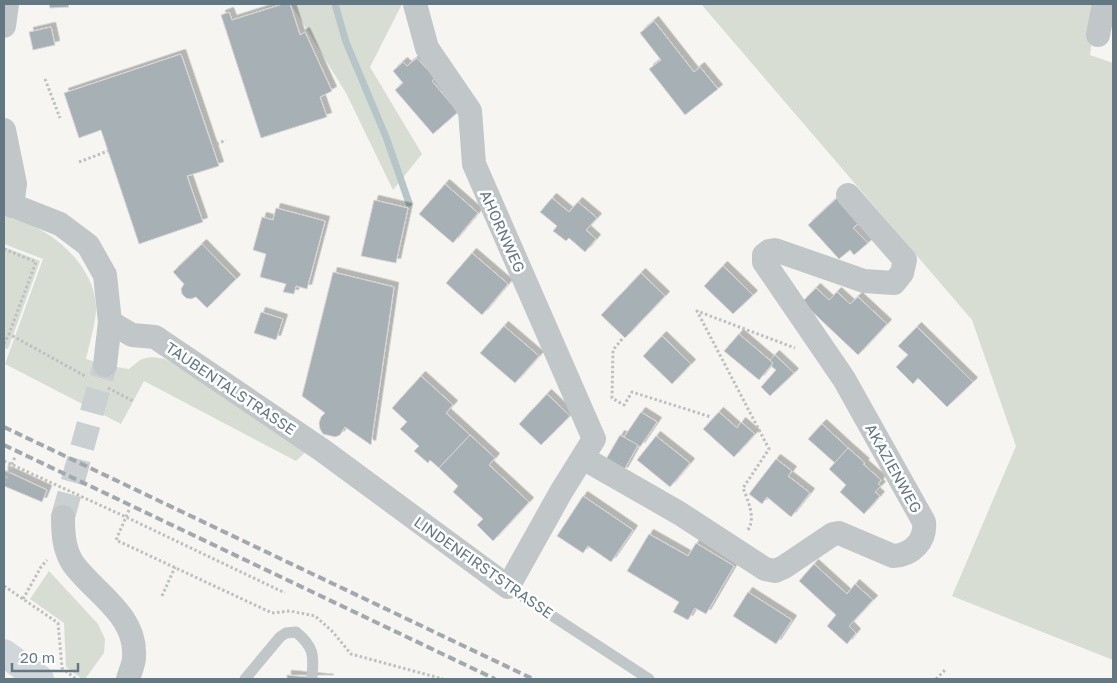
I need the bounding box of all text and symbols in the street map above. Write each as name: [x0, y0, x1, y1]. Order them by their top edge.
street label: AHORNWEG: [477, 187, 529, 275]
street label: TAUBENTALSTRASSE: [163, 338, 299, 438]
street label: AKAZIENWEG: [862, 420, 926, 516]
street label: LINDENFIRSTSTRASSE: [411, 512, 557, 622]
scale bar: [12, 640, 79, 672]
text: 20 m: [20, 648, 55, 666]

